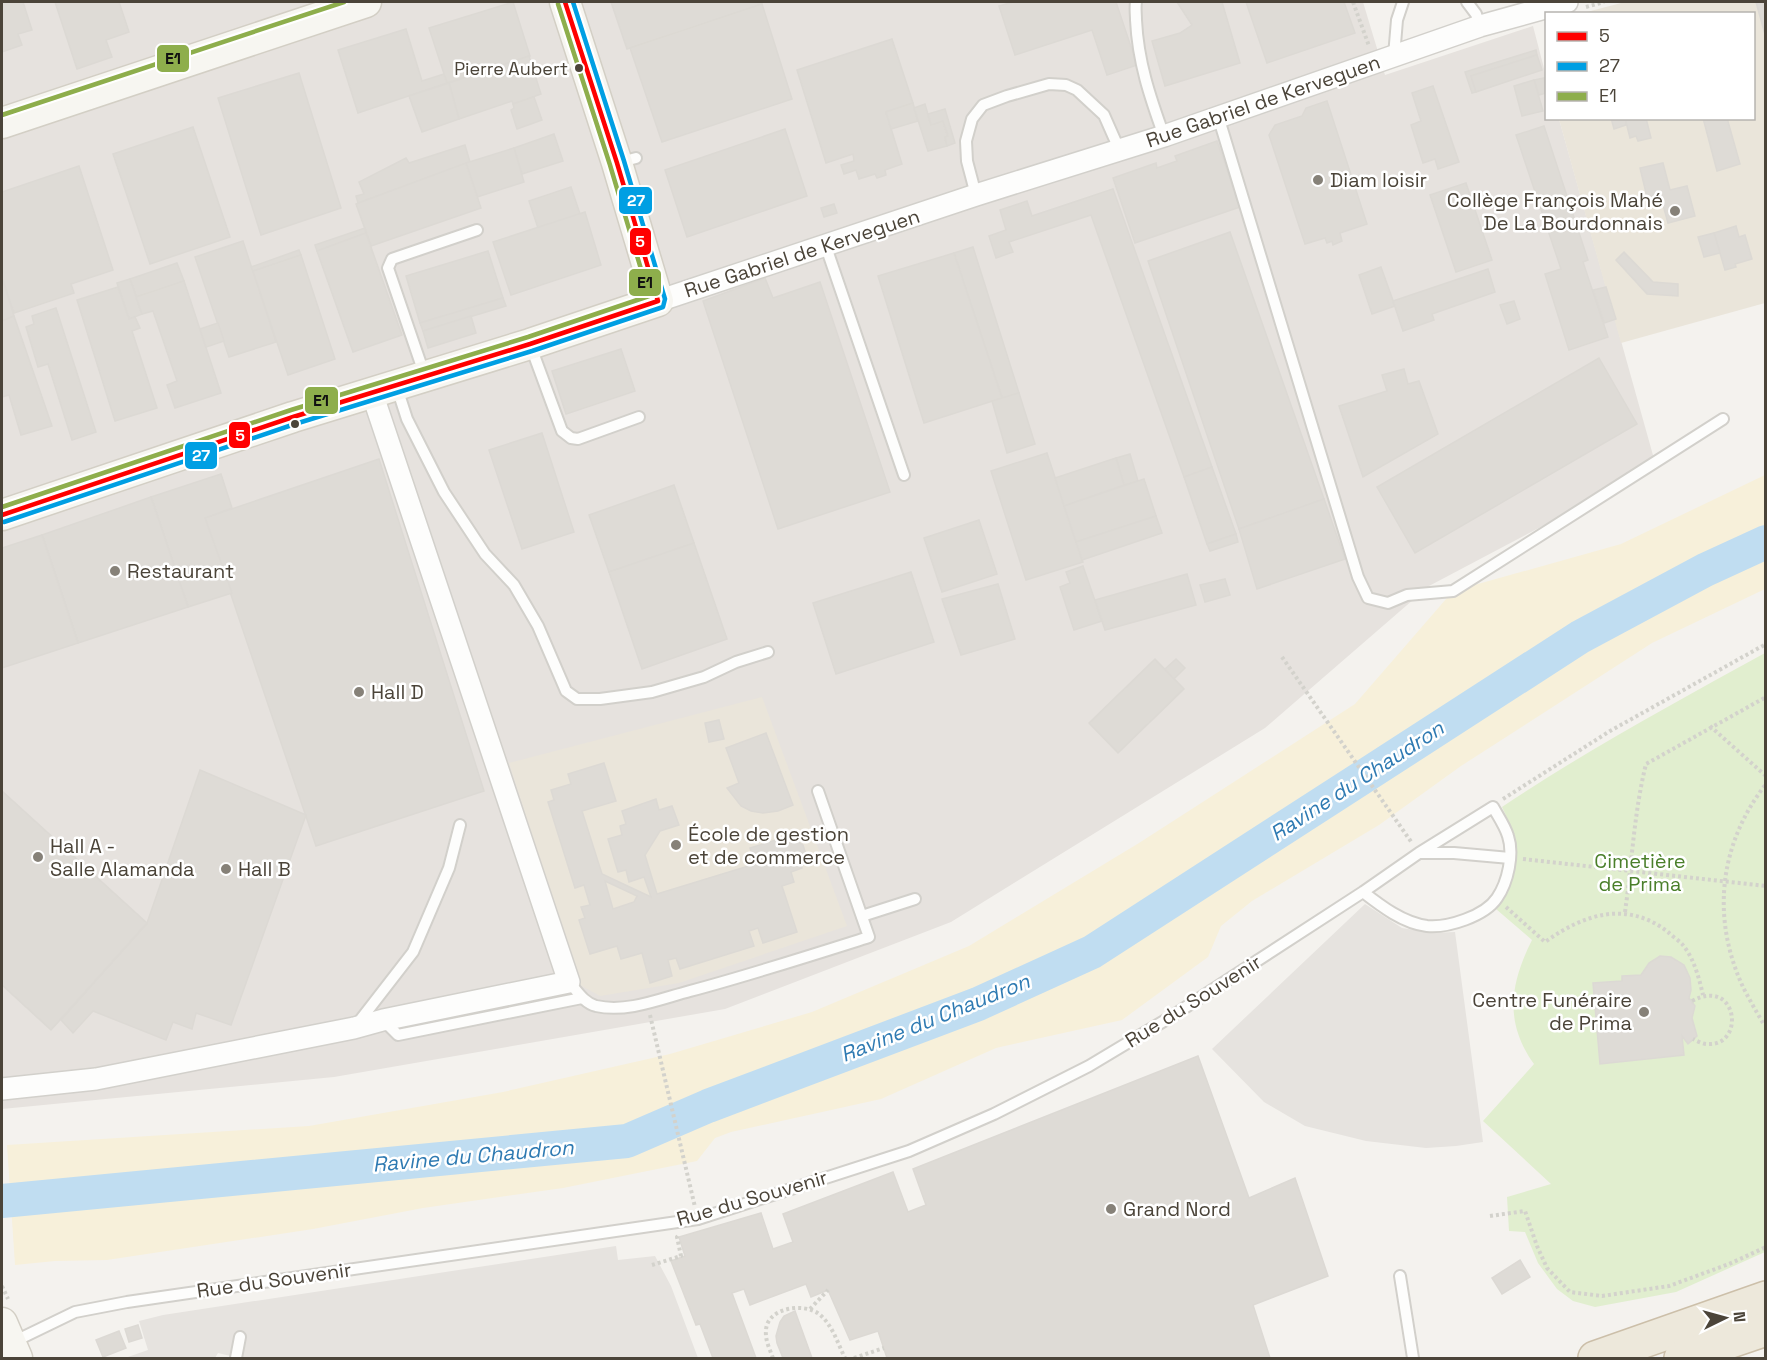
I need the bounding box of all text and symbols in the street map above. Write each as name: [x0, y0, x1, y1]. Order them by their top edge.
legend: [1545, 12, 1755, 120]
text: 5: [1599, 24, 1610, 47]
line badge: E1: [156, 44, 190, 73]
text: E1: [165, 48, 181, 69]
street label: Rue Gabriel de Kerveguen: [1142, 49, 1384, 153]
text: 27: [1599, 54, 1620, 77]
place label: Pierre Aubert: [454, 57, 568, 80]
marker: Pierre Aubert: [573, 62, 585, 74]
text: E1: [1599, 84, 1617, 107]
place label: Diam loisir: [1330, 167, 1427, 193]
marker: Diam loisir: [1311, 173, 1325, 187]
line badge: 27: [618, 186, 653, 215]
place label: Collège François Mahé De La Bourdonnais: [1447, 187, 1663, 236]
text: 27: [627, 190, 645, 211]
street label: Rue Gabriel de Kerveguen: [681, 203, 923, 303]
marker: Collège François Mahé De La Bourdonnais: [1668, 204, 1682, 218]
line badge: 5: [629, 227, 652, 256]
text: 5: [635, 231, 645, 252]
line badge: E1: [628, 268, 662, 297]
text: E1: [637, 272, 653, 293]
line badge: E1: [304, 386, 339, 415]
text: E1: [313, 390, 329, 411]
unlabelled marker: [289, 418, 301, 430]
line badge: 5: [228, 421, 251, 449]
text: 5: [235, 425, 245, 446]
line badge: 27: [184, 441, 218, 470]
text: 27: [192, 445, 210, 466]
place label: Restaurant: [127, 558, 234, 584]
marker: Restaurant: [108, 564, 122, 578]
place label: Hall D: [371, 679, 424, 705]
marker: Hall D: [352, 685, 366, 699]
water label: Ravine du Chaudron: [1265, 714, 1450, 847]
place label: École de gestion et de commerce: [688, 821, 849, 870]
place label: Hall A - Salle Alamanda: [50, 833, 195, 882]
marker: École de gestion et de commerce: [669, 838, 683, 852]
park label: Cimetière de Prima: [1594, 848, 1686, 897]
marker: Hall A - Salle Alamanda: [31, 850, 45, 864]
place label: Hall B: [238, 856, 291, 882]
marker: Hall B: [219, 862, 233, 876]
street label: Rue du Souvenir: [1120, 949, 1266, 1053]
water label: Ravine du Chaudron: [836, 967, 1034, 1068]
place label: Centre Funéraire de Prima: [1472, 987, 1632, 1036]
marker: Centre Funéraire de Prima: [1637, 1005, 1651, 1019]
water label: Ravine du Chaudron: [371, 1133, 576, 1178]
street label: Rue du Souvenir: [674, 1164, 830, 1232]
place label: Grand Nord: [1123, 1196, 1231, 1222]
marker: Grand Nord: [1104, 1202, 1118, 1216]
street label: Rue du Souvenir: [195, 1256, 353, 1304]
north arrow: [1695, 1288, 1755, 1348]
text: N: [1729, 1310, 1750, 1323]

